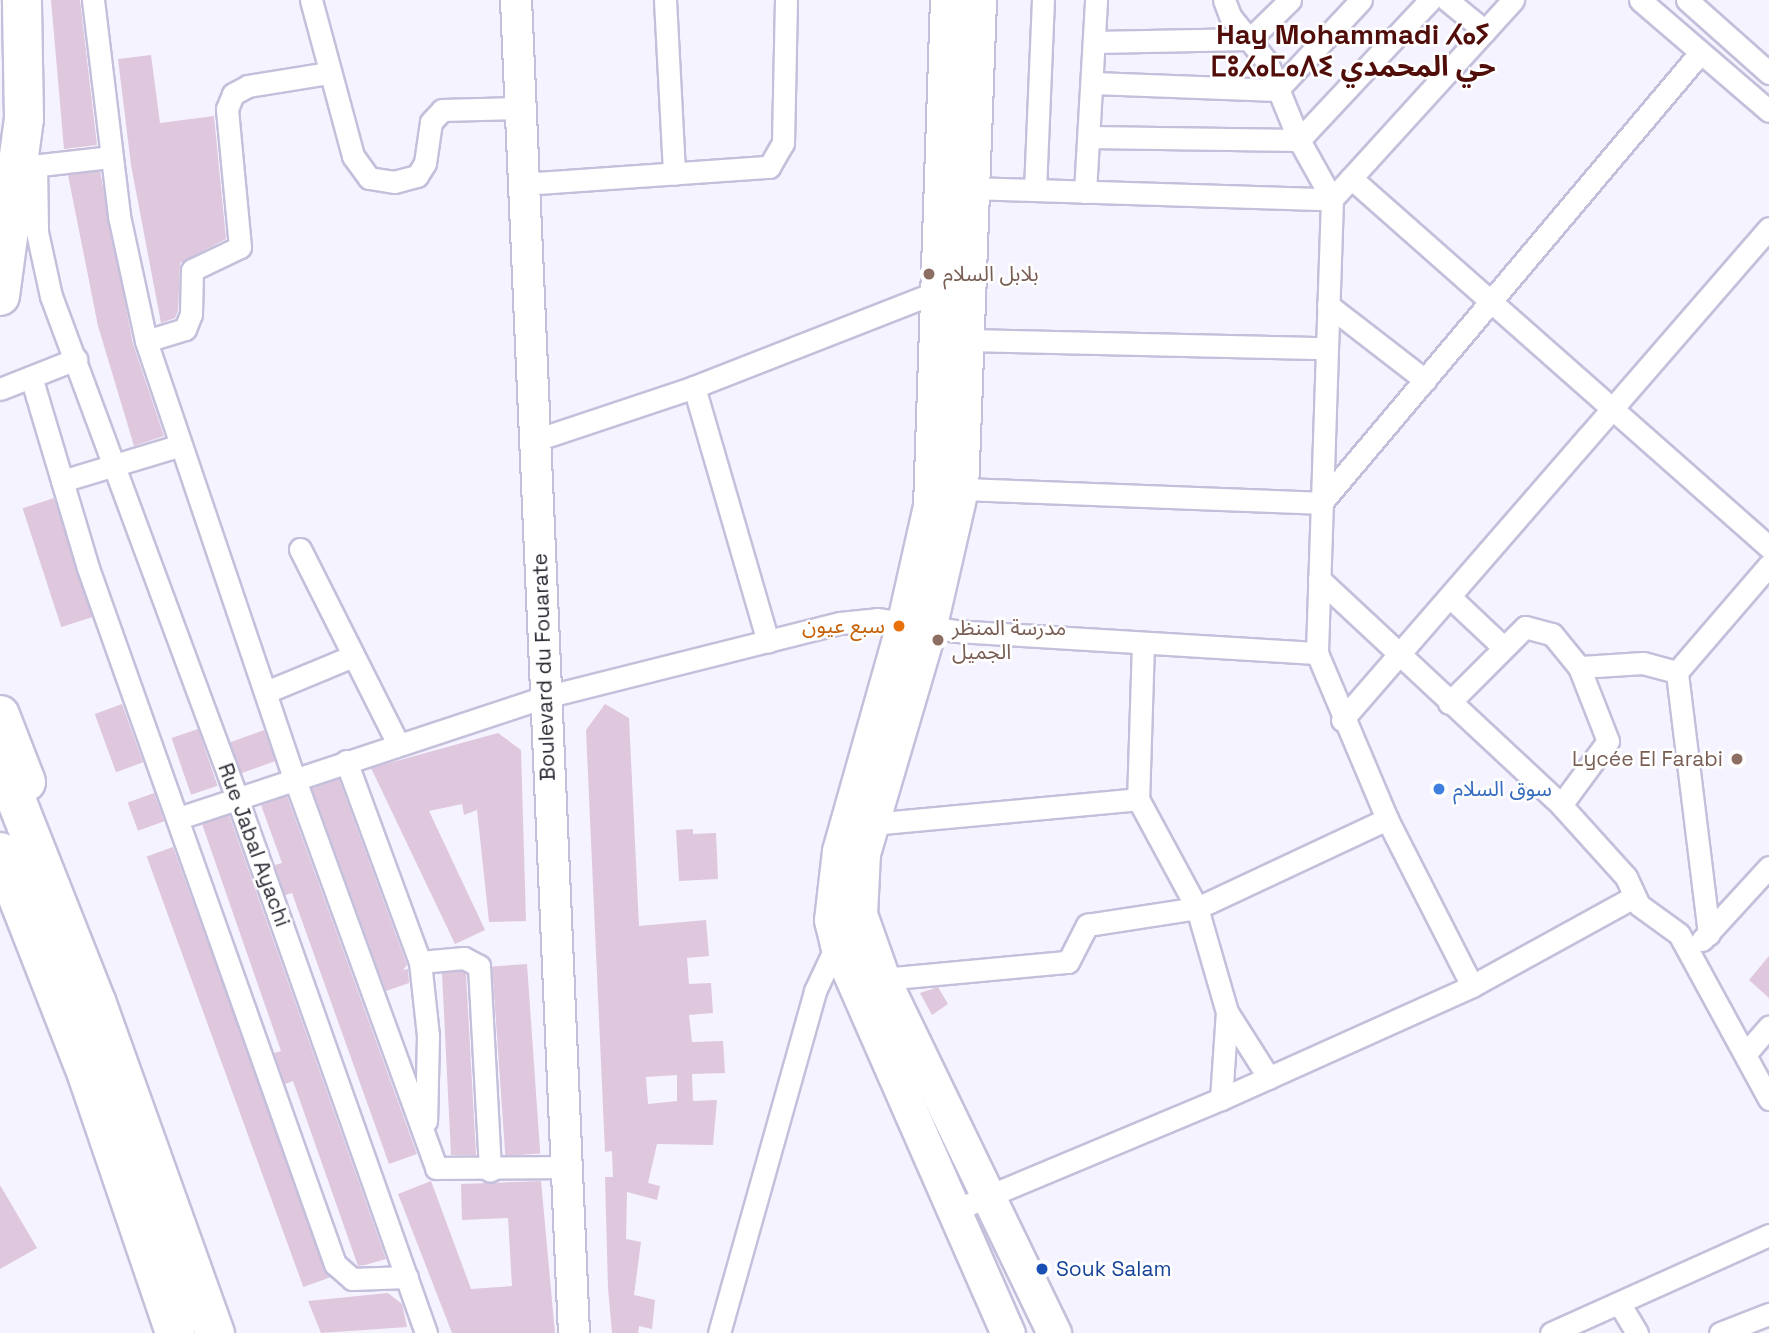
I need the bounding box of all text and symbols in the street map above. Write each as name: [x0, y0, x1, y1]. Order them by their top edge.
district label: Hay Mohammadi ⵃⴰⵢ ⵎⵓⵃⴰⵎⴰⴷⵉ حي المحمدي: [1210, 17, 1496, 83]
place label: بلابل السلام: [943, 261, 1039, 287]
marker: بلابل السلام: [921, 266, 937, 282]
street label: Boulevard du Fouarate: [527, 553, 561, 781]
place label: سبع عيون: [802, 613, 885, 639]
place label: مدرسة المنظر الجميل: [952, 615, 1066, 665]
marker: سبع عيون: [891, 618, 907, 634]
marker: مدرسة المنظر الجميل: [930, 632, 946, 648]
place label: Lycée El Farabi: [1572, 746, 1723, 772]
marker: Lycée El Farabi: [1729, 751, 1745, 767]
street label: Rue Jabal Ayachi: [213, 760, 295, 930]
place label: سوق السلام: [1453, 776, 1552, 802]
marker: سوق السلام: [1431, 781, 1447, 797]
place label: Souk Salam: [1056, 1256, 1172, 1282]
marker: Souk Salam: [1034, 1261, 1050, 1277]

